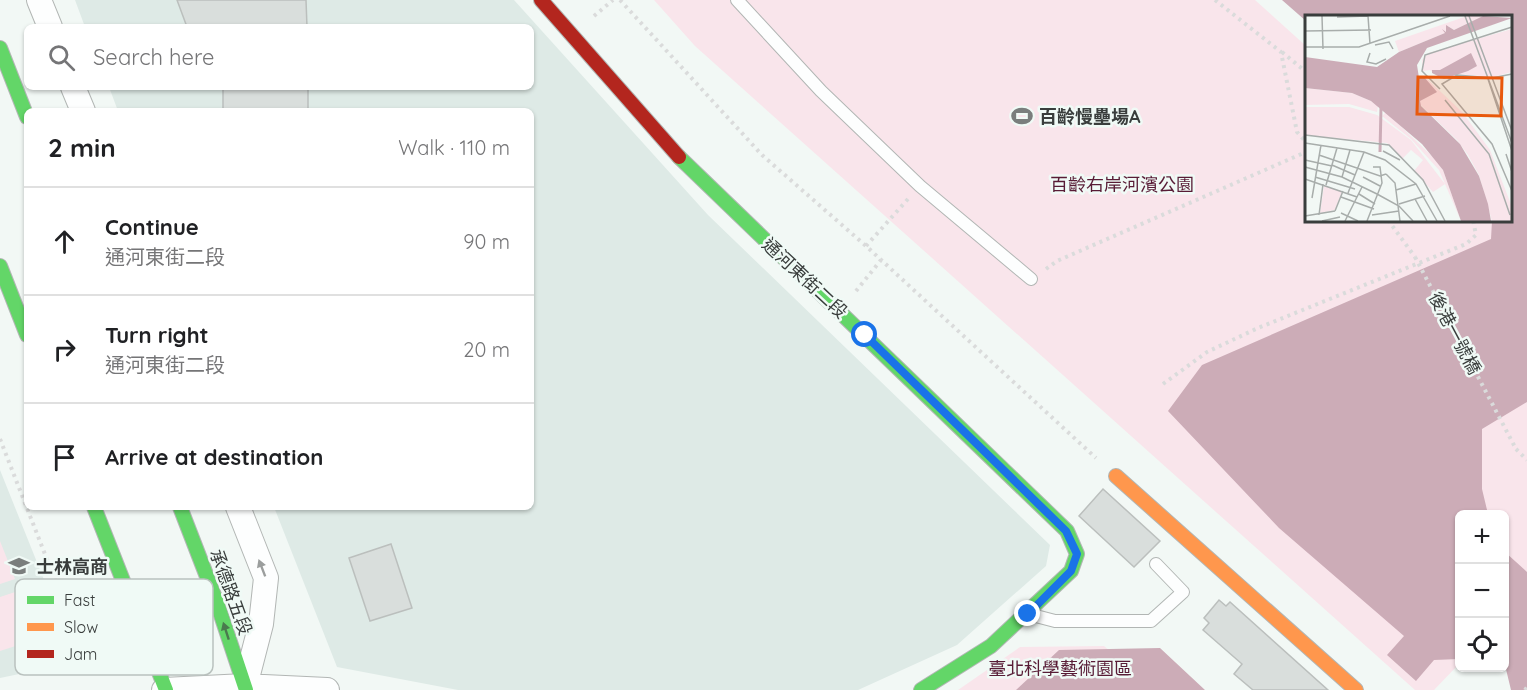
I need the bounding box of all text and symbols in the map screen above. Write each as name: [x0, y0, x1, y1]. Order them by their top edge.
inset map: [1305, 15, 1512, 222]
search box: [24, 24, 534, 90]
icon: search: [45, 41, 78, 74]
text: Search here: [93, 43, 214, 71]
sports icon: 百齡慢壘場A: [1010, 104, 1034, 128]
place label: 百齡慢壘場A: [1039, 105, 1141, 128]
text: 2 min: [48, 131, 116, 164]
text: Walk · 110 m: [398, 135, 510, 160]
park label: 百齡右岸河濱公園: [1050, 173, 1194, 196]
text: Continue: [105, 213, 199, 241]
icon: ahead: [48, 225, 81, 258]
text: 90 m: [463, 229, 510, 254]
street label: 通河東街二段: [758, 233, 852, 323]
text: 通河東街二段: [105, 244, 225, 269]
street label: 後港一號橋: [1424, 288, 1486, 378]
text: Turn right: [105, 321, 209, 349]
route start: [851, 321, 877, 347]
icon: right: [48, 333, 81, 366]
text: 20 m: [463, 337, 510, 362]
text: 通河東街二段: [105, 352, 225, 377]
icon: arrive: [48, 441, 81, 474]
text: Arrive at destination: [105, 443, 323, 471]
map controls: [1455, 510, 1509, 672]
button: +: [1455, 510, 1509, 564]
street label: 承德路五段: [205, 546, 257, 638]
school or university icon: 士林高商: [7, 554, 31, 578]
place label: 士林高商: [36, 555, 108, 578]
one-way arrow: [257, 559, 266, 577]
button: −: [1455, 564, 1509, 618]
legend: [15, 579, 213, 675]
text: Fast: [64, 590, 95, 610]
route end: [1014, 600, 1040, 626]
text: Slow: [64, 617, 98, 637]
button: locate: [1455, 618, 1509, 672]
one-way arrow: [221, 622, 231, 640]
text: Jam: [64, 644, 97, 664]
park label: 臺北科學藝術園區: [988, 657, 1132, 680]

